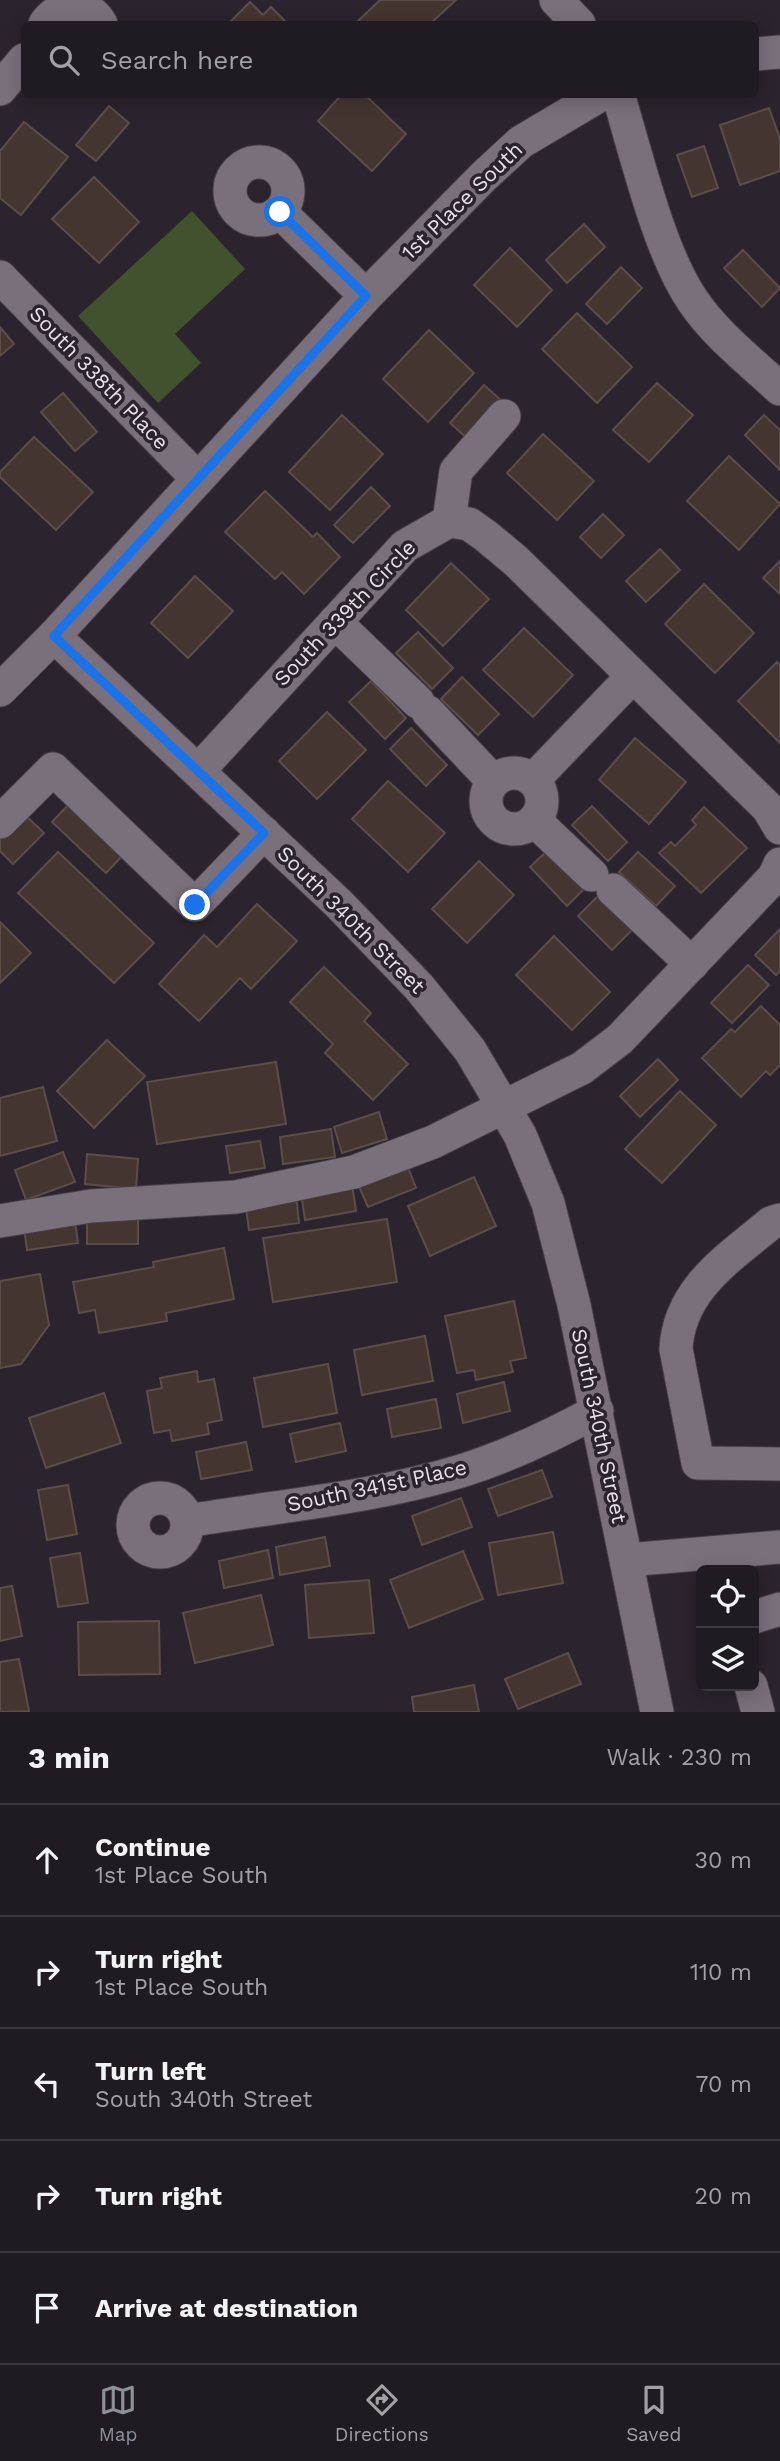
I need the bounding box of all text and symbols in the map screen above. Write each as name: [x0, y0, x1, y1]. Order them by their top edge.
search box: [21, 21, 759, 98]
icon: search: [45, 41, 83, 79]
text: Search here: [101, 45, 253, 75]
street label: 1st Place South: [396, 137, 527, 265]
route start: [264, 196, 295, 227]
street label: South 338th Place: [25, 301, 174, 454]
street label: South 339th Circle: [269, 535, 421, 691]
street label: South 340th Street: [272, 841, 430, 999]
route end: [179, 889, 210, 920]
street label: South 340th Street: [567, 1326, 632, 1526]
street label: South 341st Place: [285, 1454, 469, 1517]
map controls: [696, 1565, 759, 1691]
button: locate: [696, 1565, 759, 1628]
button: layers: [696, 1628, 759, 1691]
text: 3 min: [28, 1740, 110, 1775]
text: Walk · 230 m: [606, 1744, 752, 1771]
text: Continue: [95, 1832, 211, 1862]
icon: ahead: [28, 1841, 66, 1879]
text: 30 m: [695, 1847, 752, 1874]
text: 1st Place South: [95, 1862, 268, 1889]
text: Turn right: [95, 1944, 222, 1974]
icon: right: [28, 1953, 66, 1991]
text: 110 m: [690, 1959, 752, 1986]
text: 1st Place South: [95, 1974, 268, 2001]
text: Turn left: [95, 2056, 206, 2086]
icon: left: [28, 2065, 66, 2103]
text: 70 m: [695, 2071, 752, 2098]
text: South 340th Street: [95, 2086, 312, 2113]
icon: right: [28, 2177, 66, 2215]
text: Turn right: [95, 2181, 222, 2211]
text: 20 m: [695, 2183, 752, 2210]
icon: arrive: [28, 2289, 66, 2327]
text: Arrive at destination: [95, 2293, 358, 2323]
tab: Map: [99, 2381, 137, 2446]
tab: Directions: [335, 2381, 429, 2446]
tab: Saved: [626, 2381, 681, 2446]

